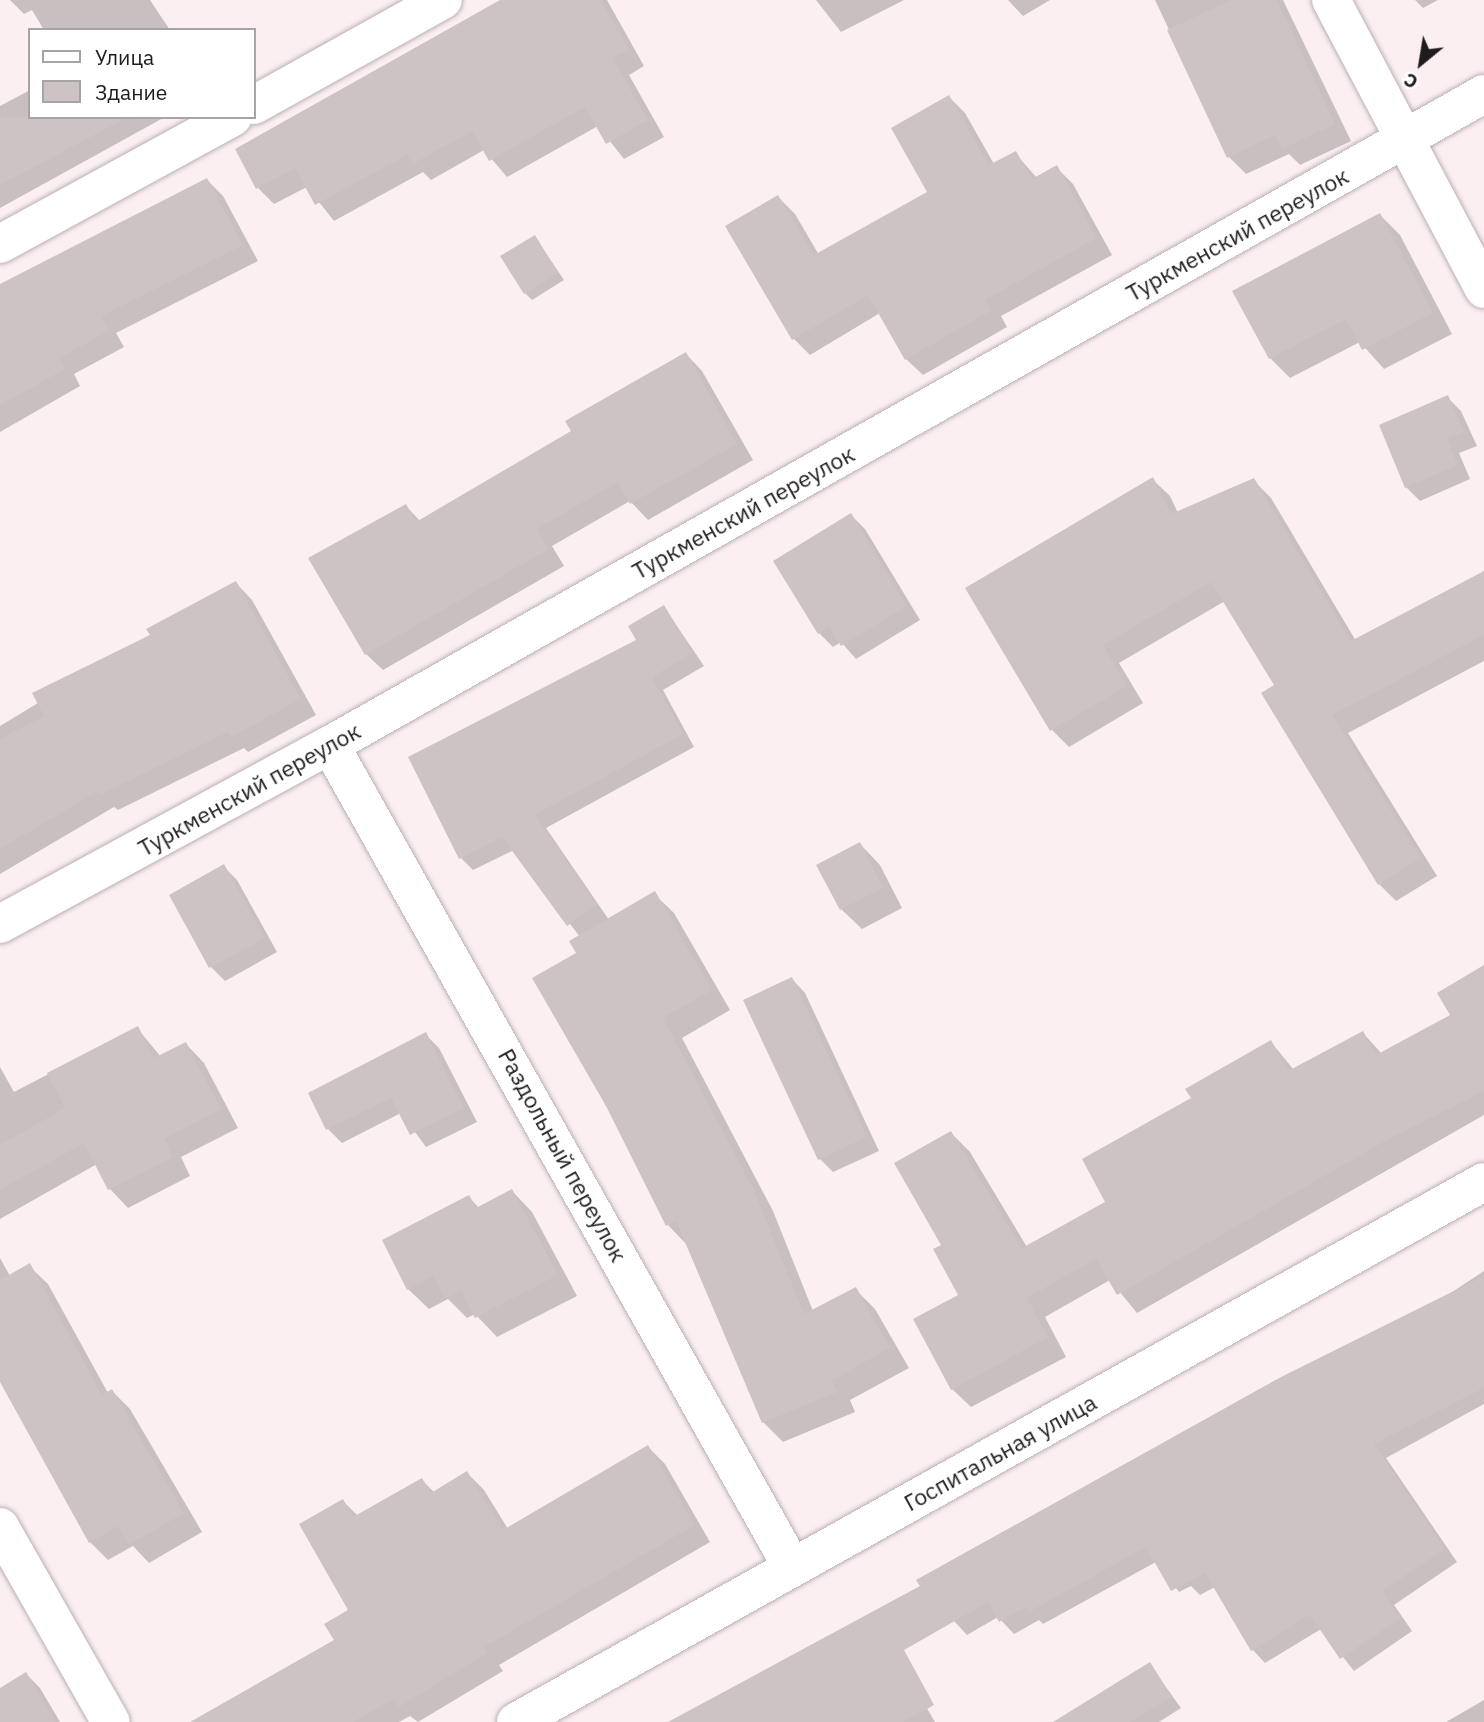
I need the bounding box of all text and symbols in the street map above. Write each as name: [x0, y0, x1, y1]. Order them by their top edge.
legend: [28, 28, 256, 119]
north arrow: [1386, 28, 1456, 98]
text: Улица: [95, 43, 154, 71]
text: С: [1399, 68, 1422, 95]
text: Здание: [95, 78, 167, 106]
street label: Туркменский переулок: [1121, 161, 1353, 307]
street label: Туркменский переулок: [627, 439, 859, 585]
street label: Туркменский переулок: [133, 716, 365, 862]
street label: Раздольный переулок: [493, 1044, 633, 1266]
street label: Госпитальная улица: [899, 1388, 1101, 1516]

